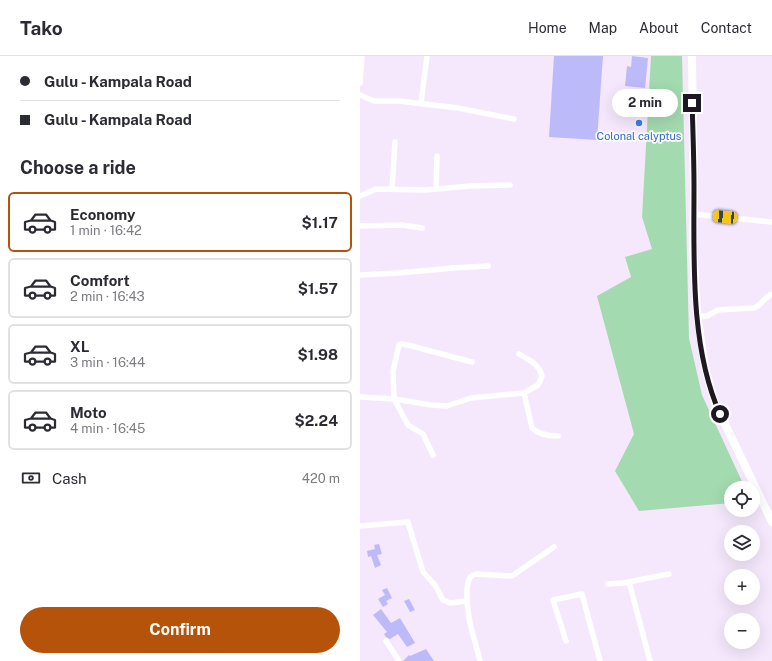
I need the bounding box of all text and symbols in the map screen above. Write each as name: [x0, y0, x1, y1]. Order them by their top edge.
text: Tako: [20, 17, 63, 39]
text: Home: [528, 20, 567, 36]
text: Map: [589, 20, 617, 36]
text: About: [639, 20, 679, 36]
text: Contact: [701, 20, 752, 36]
text: Gulu - Kampala Road: [44, 73, 192, 90]
callout: 2 min: [612, 89, 678, 117]
route end: [683, 94, 701, 112]
text: 2 min: [628, 95, 662, 110]
text: Gulu - Kampala Road: [44, 111, 192, 128]
marker: Colonal calyptus: [634, 118, 644, 128]
place label: Colonal calyptus: [597, 130, 682, 142]
text: Choose a ride: [20, 157, 136, 178]
icon: car: [22, 204, 58, 240]
text: Economy: [70, 206, 135, 223]
car: [712, 210, 738, 224]
text: $1.17: [302, 214, 338, 231]
text: 1 min · 16:42: [70, 223, 142, 238]
icon: car: [22, 270, 58, 306]
text: Comfort: [70, 272, 130, 289]
text: $1.57: [298, 280, 338, 297]
text: 2 min · 16:43: [70, 289, 145, 304]
icon: car: [22, 336, 58, 372]
text: XL: [70, 338, 89, 355]
text: $1.98: [297, 346, 338, 363]
text: 3 min · 16:44: [70, 355, 145, 370]
icon: car: [22, 402, 58, 438]
text: Moto: [70, 404, 107, 421]
route start: [711, 405, 729, 423]
text: $2.24: [295, 412, 338, 429]
text: 4 min · 16:45: [70, 421, 145, 436]
icon: cash: [20, 467, 42, 489]
text: Cash: [52, 470, 87, 487]
text: 420 m: [302, 471, 340, 486]
map controls: [724, 481, 760, 649]
button: locate: [724, 481, 760, 517]
button: layers: [724, 525, 760, 561]
button: +: [724, 569, 760, 605]
button: Confirm: [20, 607, 340, 653]
button: −: [724, 613, 760, 649]

